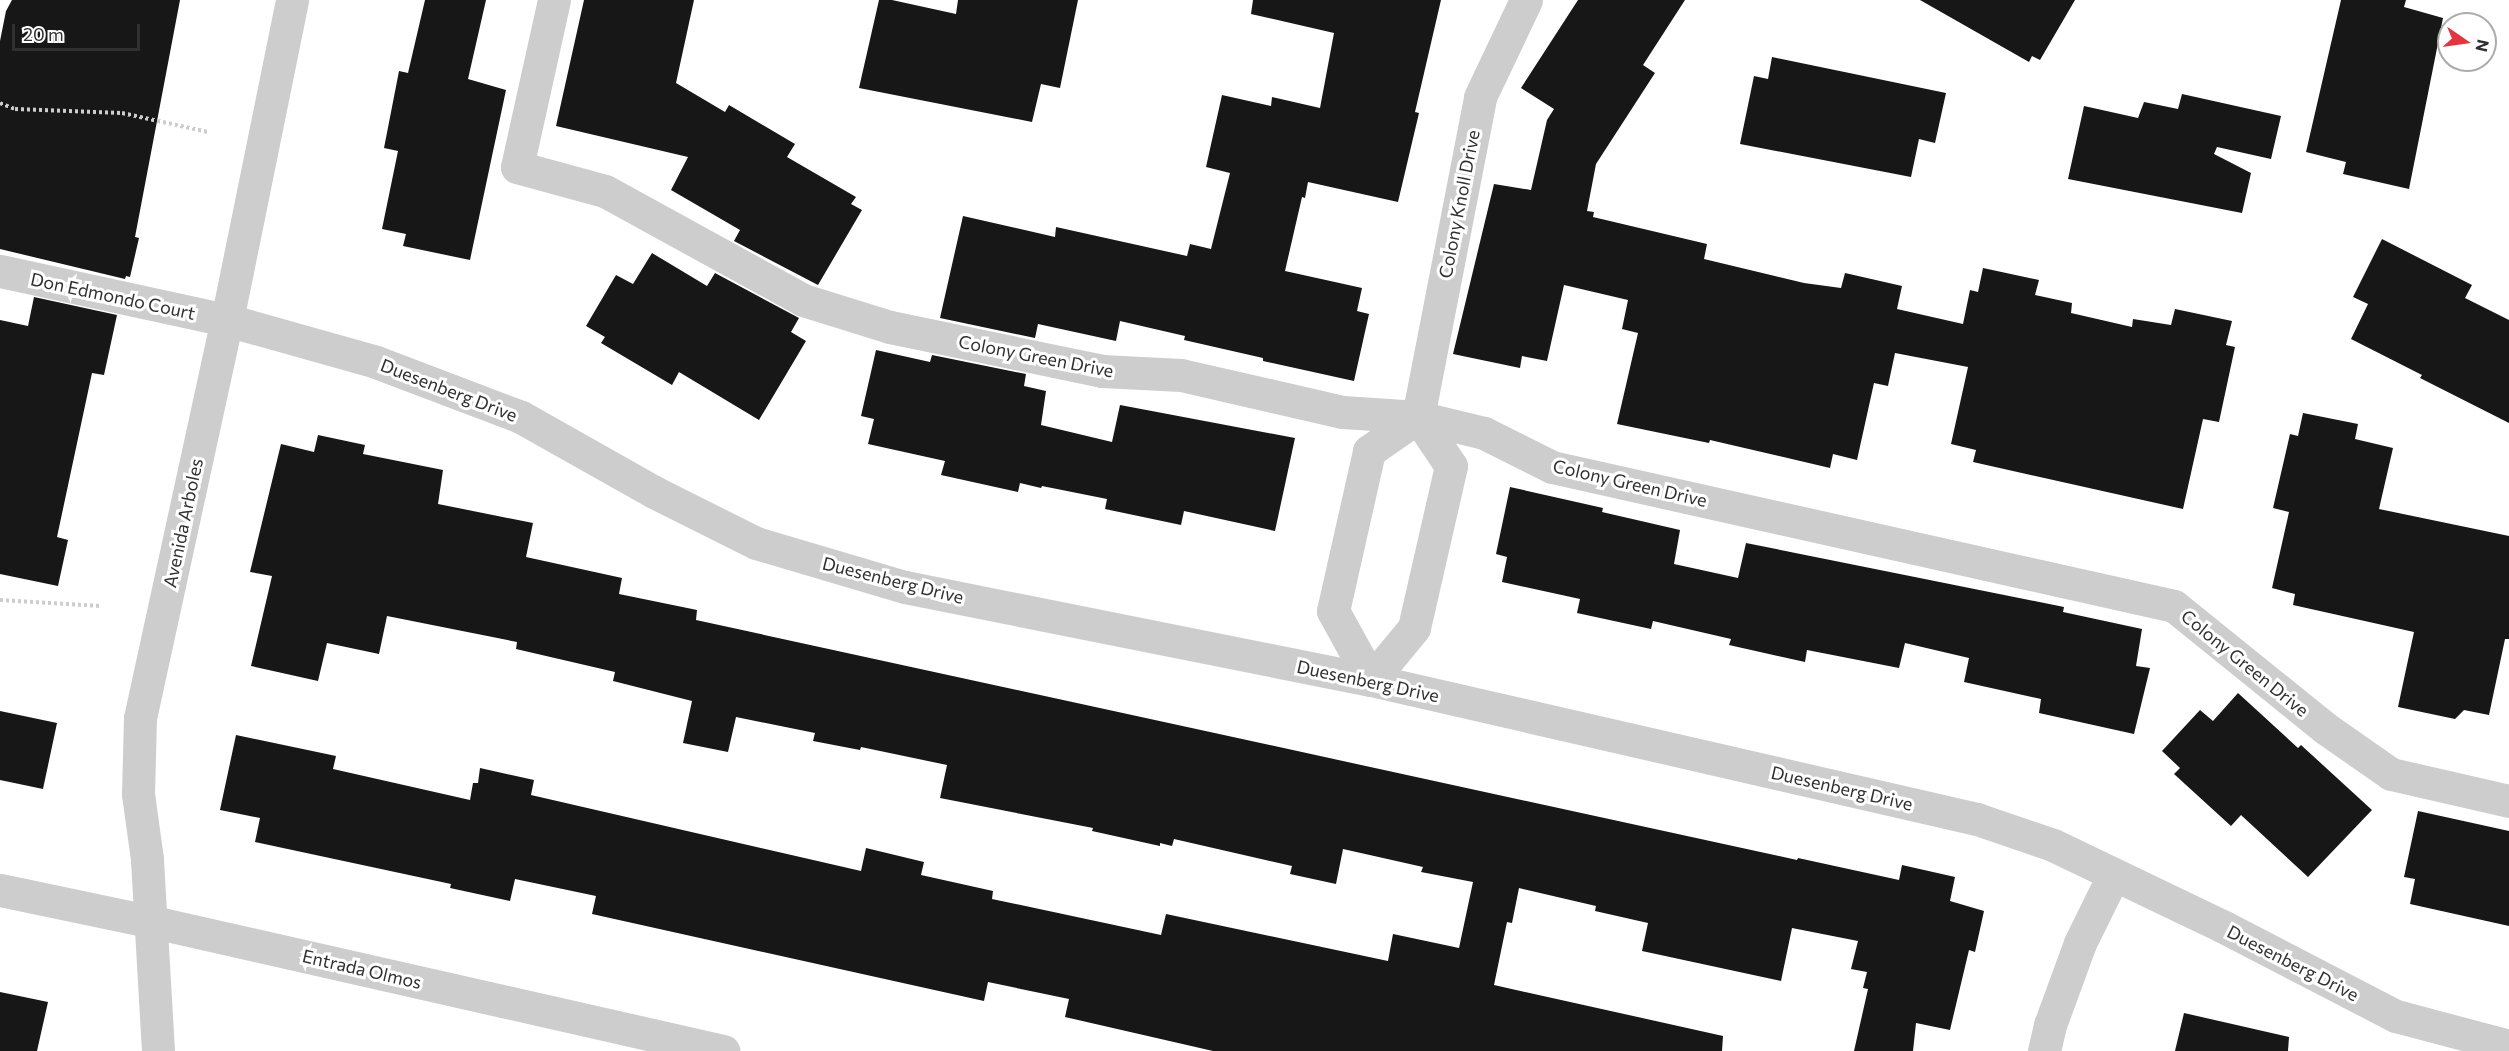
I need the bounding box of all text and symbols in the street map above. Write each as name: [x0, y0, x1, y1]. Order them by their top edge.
scale bar: [15, 12, 142, 50]
north arrow: [2437, 12, 2497, 72]
text: 20 m: [23, 23, 64, 45]
text: N: [2472, 38, 2494, 54]
street label: Colony Knoll Drive: [1434, 128, 1484, 280]
street label: Don Edmondo Court: [29, 268, 197, 324]
street label: Colony Green Drive: [957, 330, 1115, 382]
street label: Duesenberg Drive: [378, 354, 520, 426]
street label: Colony Green Drive: [1551, 455, 1709, 511]
street label: Avenida Arboles: [159, 456, 207, 590]
street label: Duesenberg Drive: [820, 552, 966, 608]
street label: Colony Green Drive: [2177, 605, 2313, 721]
street label: Duesenberg Drive: [1295, 655, 1441, 707]
street label: Duesenberg Drive: [1769, 761, 1915, 815]
street label: Duesenberg Drive: [2224, 921, 2362, 1005]
street label: Entrada Olmos: [300, 945, 424, 993]

